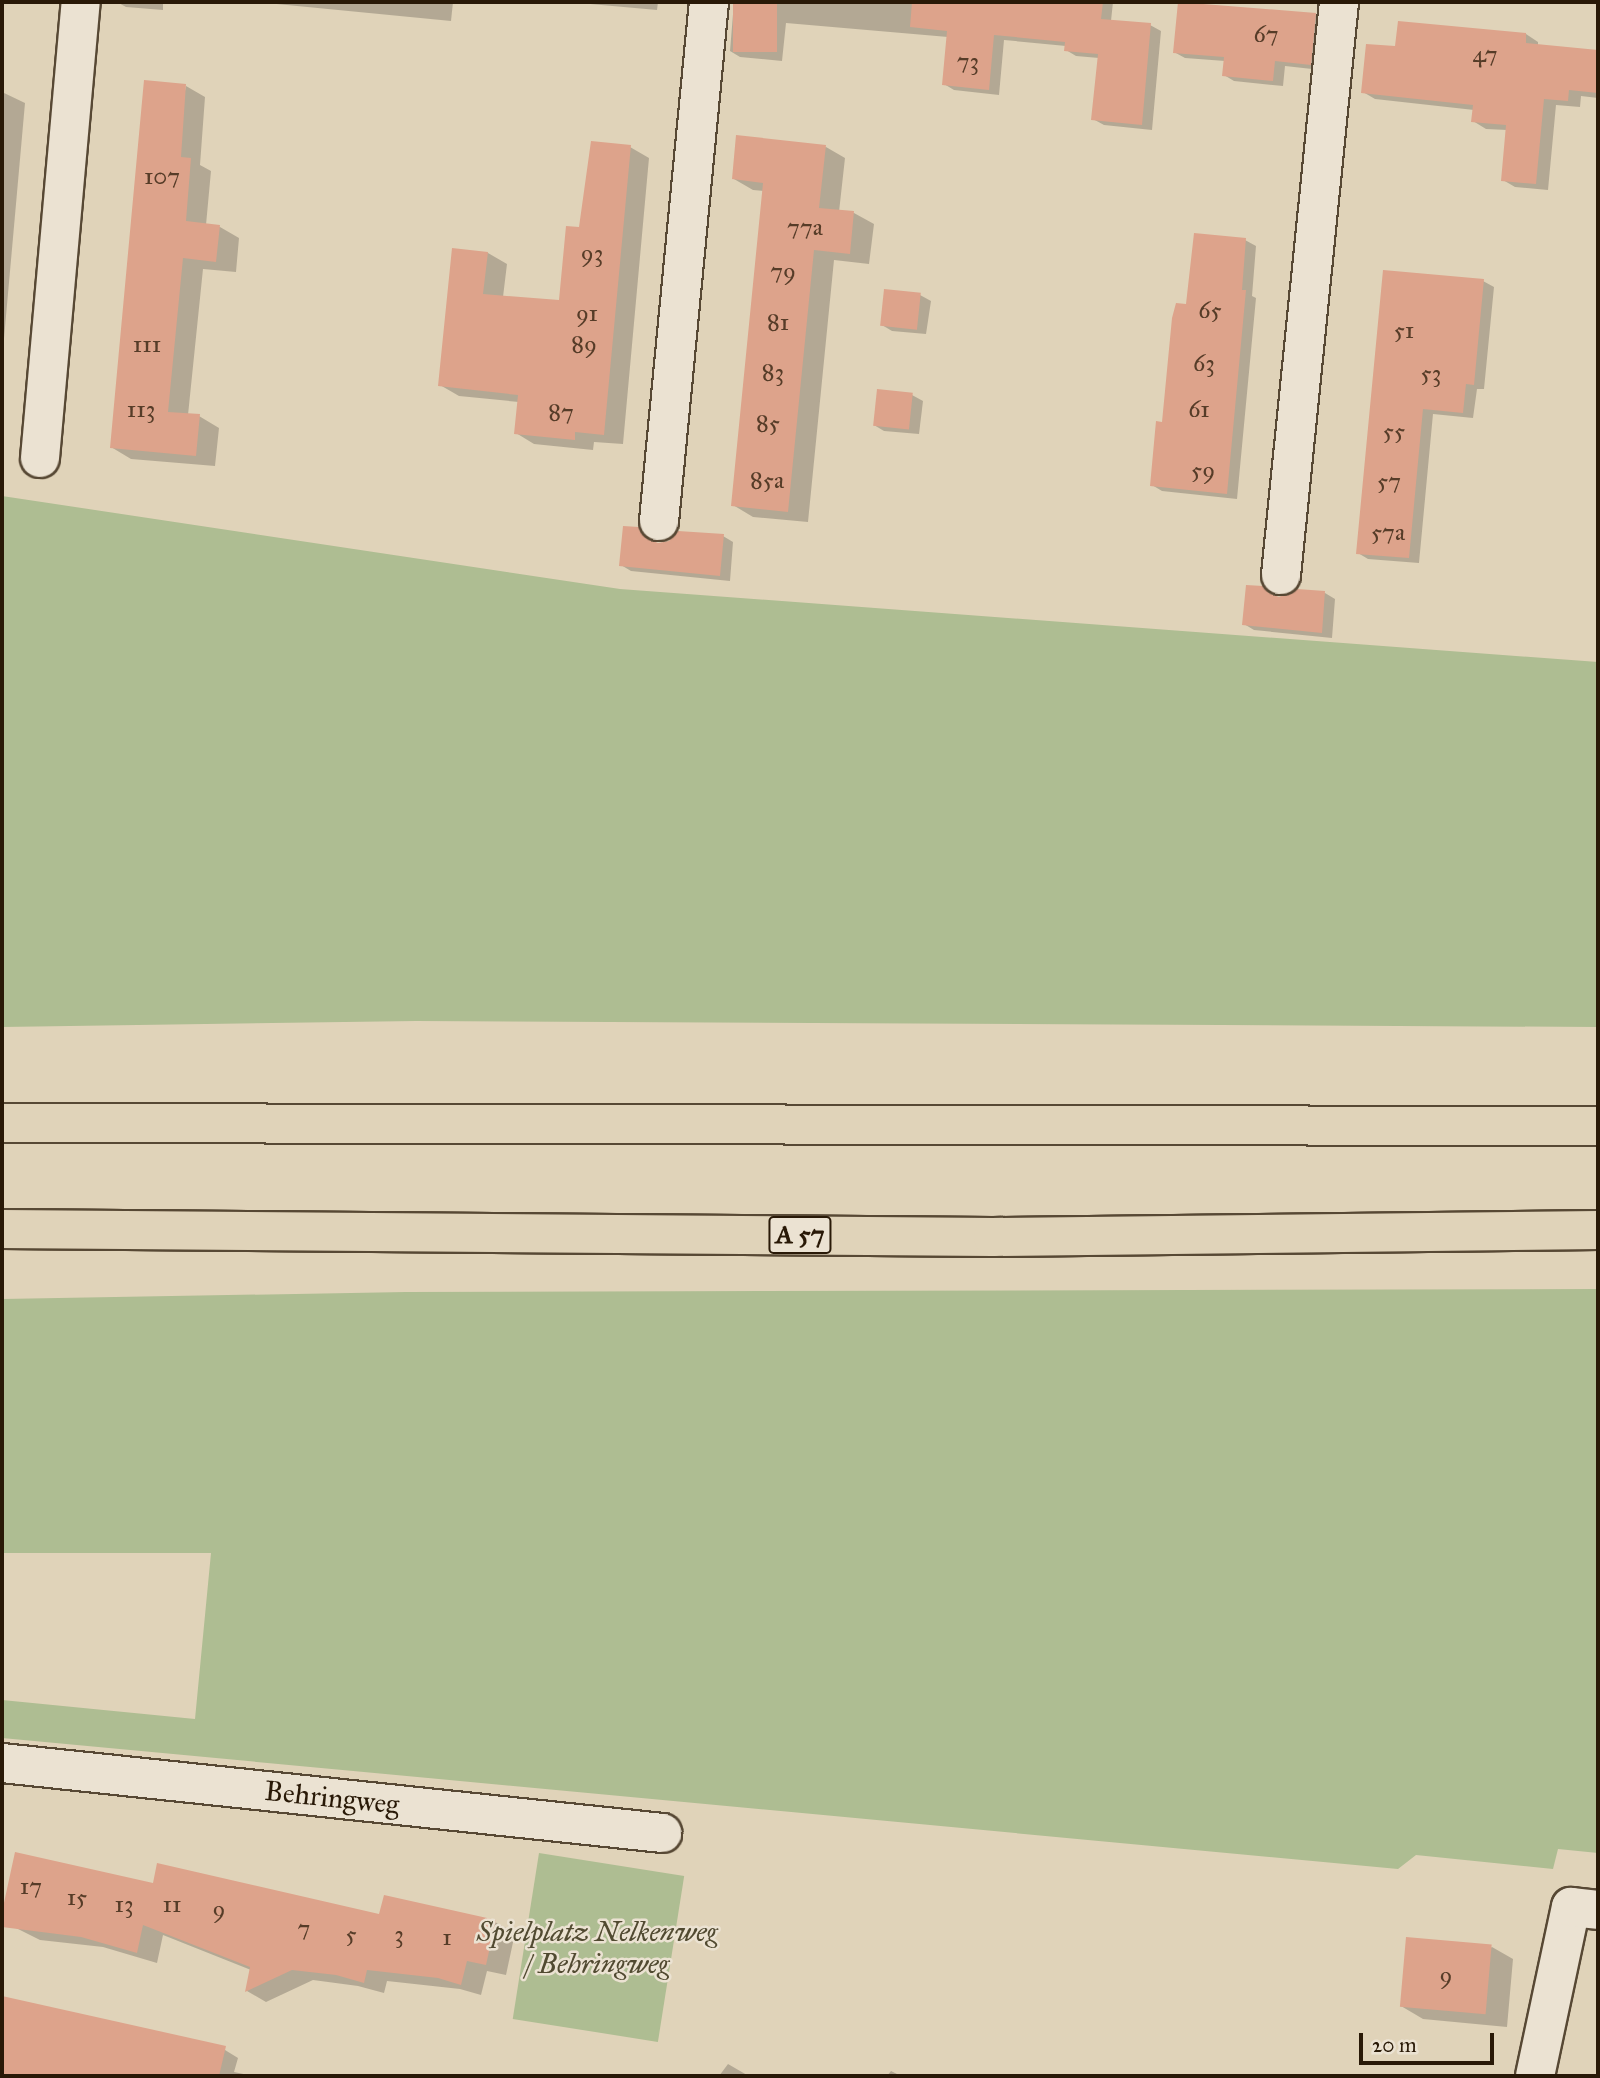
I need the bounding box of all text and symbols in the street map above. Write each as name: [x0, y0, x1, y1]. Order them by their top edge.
house number: 67: [1253, 21, 1279, 49]
house number: 47: [1472, 41, 1498, 69]
house number: 73: [957, 48, 979, 76]
house number: 107: [144, 163, 180, 191]
house number: 77a: [787, 214, 823, 242]
house number: 93: [581, 240, 603, 268]
house number: 79: [770, 258, 796, 286]
house number: 65: [1198, 297, 1222, 325]
house number: 91: [576, 300, 598, 328]
house number: 81: [767, 309, 789, 337]
house number: 51: [1394, 317, 1414, 345]
house number: 111: [133, 331, 161, 359]
house number: 89: [571, 331, 597, 359]
house number: 63: [1193, 350, 1215, 378]
house number: 83: [762, 359, 784, 387]
house number: 53: [1421, 360, 1441, 388]
house number: 113: [127, 396, 155, 424]
house number: 61: [1188, 396, 1210, 424]
house number: 87: [548, 399, 574, 427]
house number: 85: [756, 410, 780, 438]
house number: 55: [1383, 418, 1405, 446]
house number: 59: [1191, 457, 1215, 485]
house number: 85a: [750, 467, 784, 495]
house number: 57: [1377, 468, 1401, 496]
house number: 57a: [1371, 519, 1405, 547]
road number: A 57: [767, 1212, 833, 1258]
street label: Behringweg: [263, 1774, 401, 1822]
house number: 17: [20, 1873, 42, 1901]
house number: 15: [67, 1884, 87, 1912]
house number: 13: [114, 1891, 134, 1919]
house number: 11: [163, 1891, 181, 1919]
house number: 9: [213, 1896, 225, 1924]
house number: 7: [298, 1915, 310, 1943]
park label: Spielplatz Nelkenweg / Behringweg: [477, 1915, 717, 1981]
house number: 5: [345, 1921, 357, 1949]
house number: 3: [394, 1921, 404, 1949]
house number: 1: [442, 1924, 452, 1952]
house number: 9: [1440, 1962, 1452, 1990]
scale bar: [1362, 2018, 1497, 2062]
text: 20 m: [1372, 2032, 1417, 2058]

